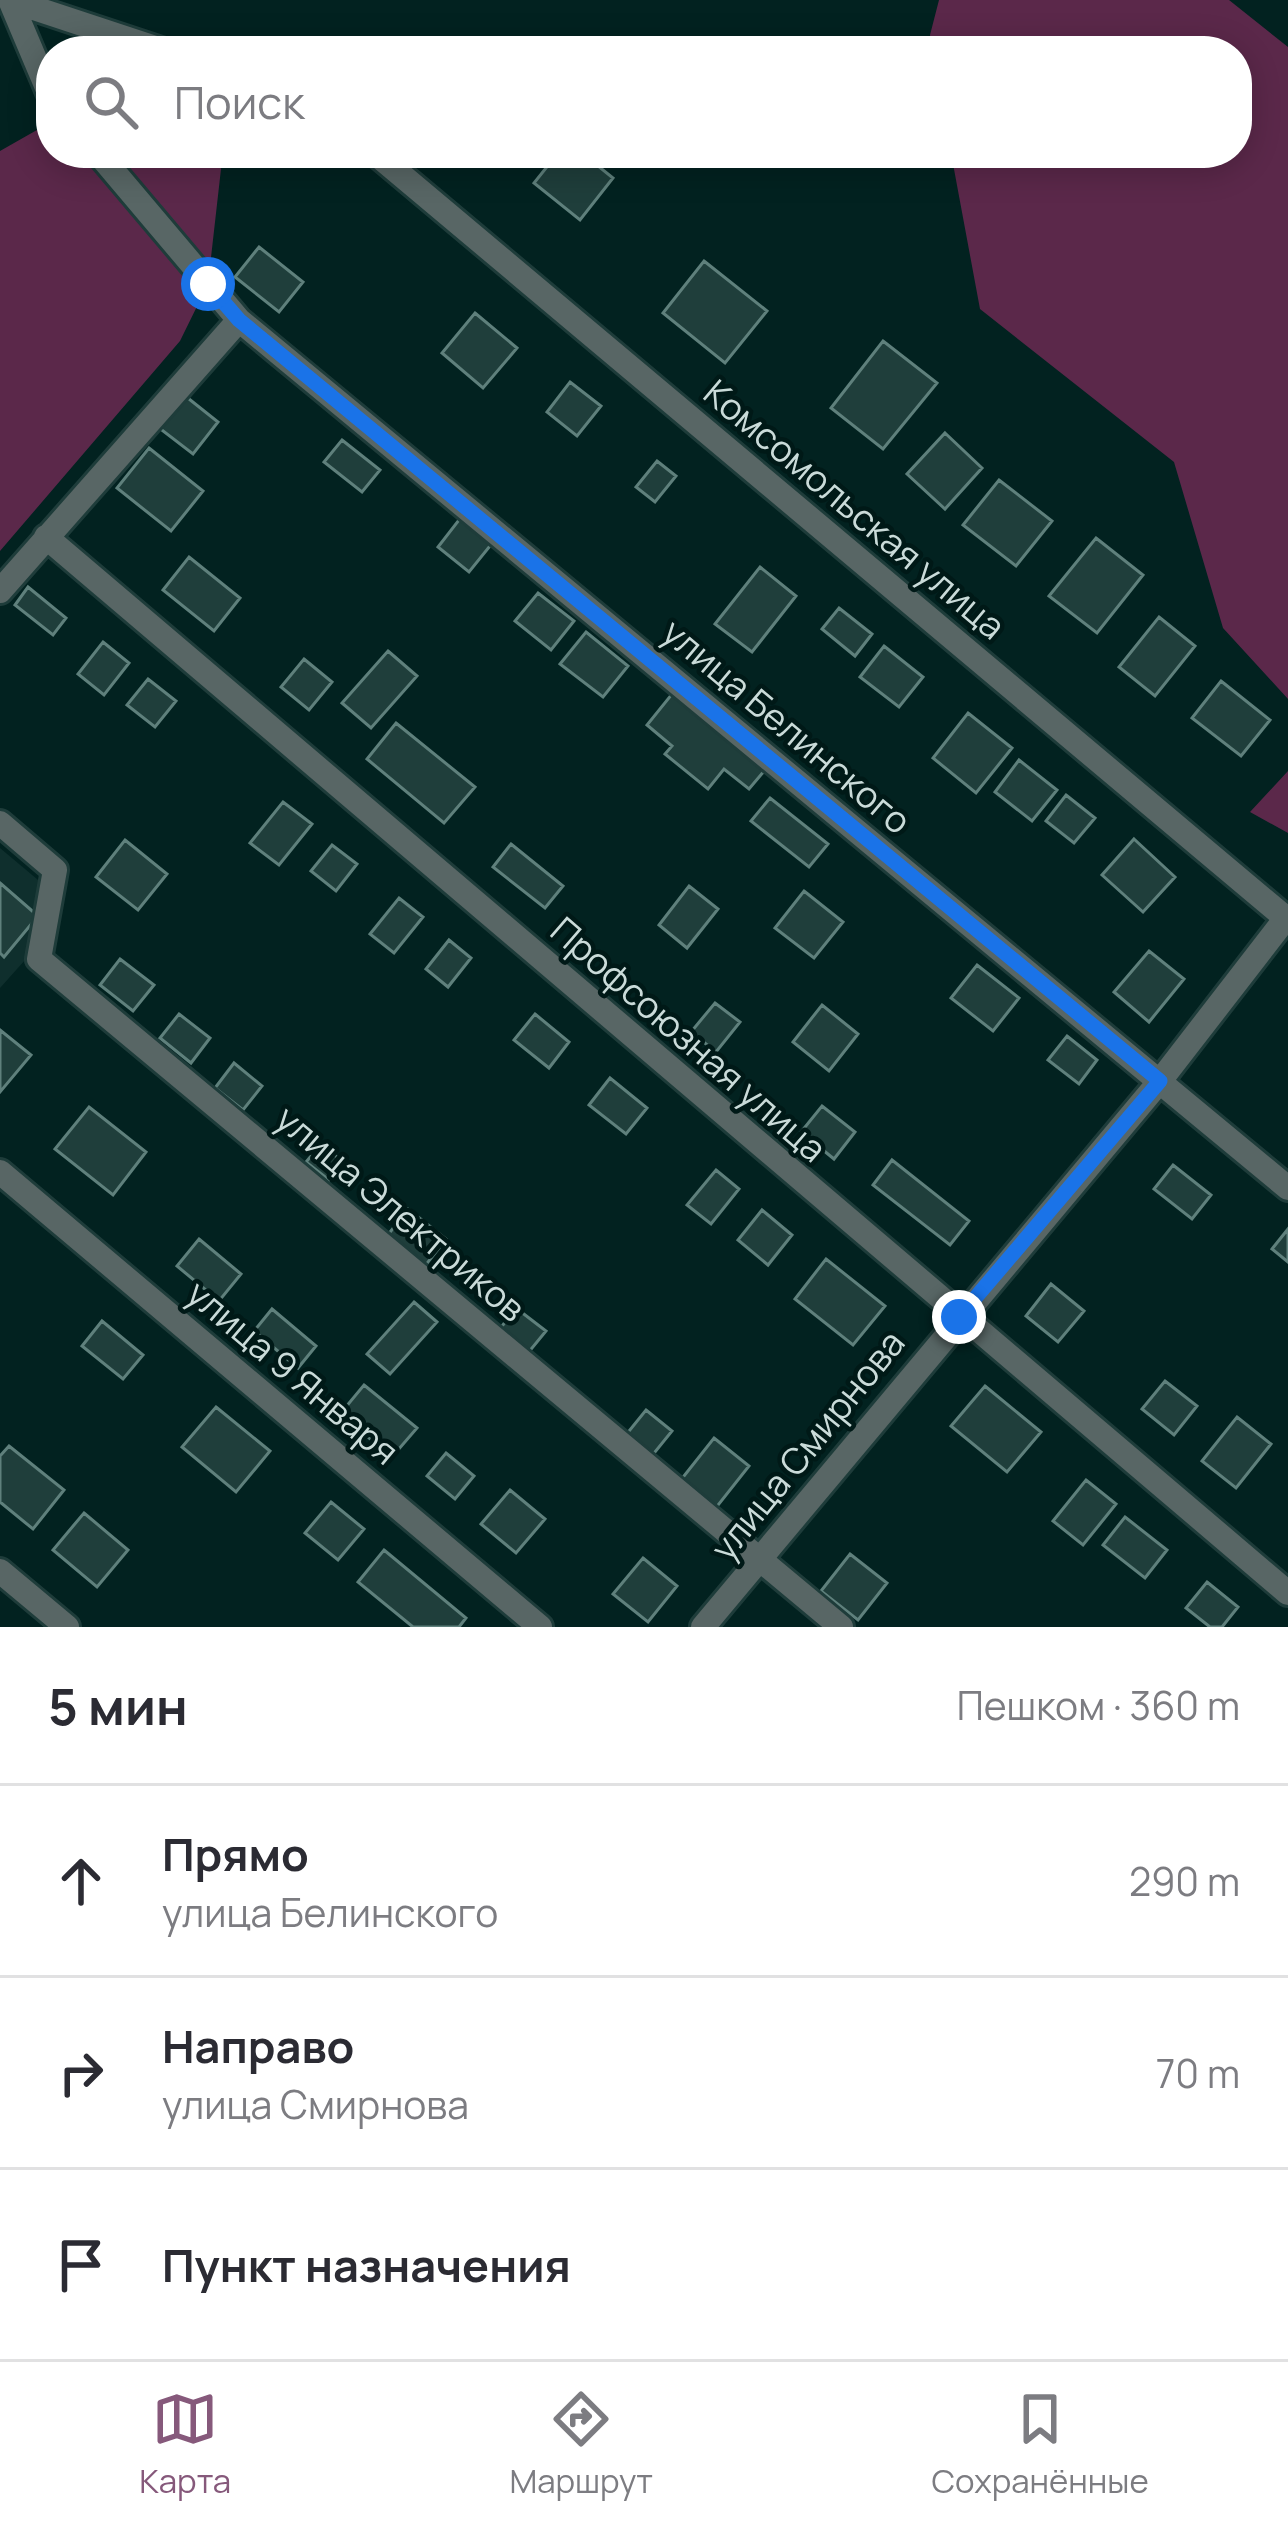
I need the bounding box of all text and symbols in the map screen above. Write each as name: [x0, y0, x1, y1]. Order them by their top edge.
search box: [36, 36, 1252, 168]
icon: search: [78, 69, 144, 135]
text: Поиск: [174, 71, 305, 133]
route start: [181, 257, 235, 311]
street label: Комсомольская улица: [694, 368, 1016, 650]
street label: улица Белинского: [652, 607, 922, 845]
street label: Профсоюзная улица: [541, 906, 837, 1172]
street label: улица Электриков: [266, 1094, 536, 1332]
street label: улица 9 Января: [177, 1269, 409, 1475]
route end: [932, 1290, 986, 1344]
street label: улица Смирнова: [699, 1320, 915, 1570]
text: 5 мин: [48, 1671, 188, 1740]
text: Пешком · 360 m: [957, 1678, 1240, 1732]
text: Прямо: [162, 1823, 309, 1885]
icon: ahead: [48, 1848, 114, 1914]
text: 290 m: [1129, 1854, 1240, 1908]
text: улица Белинского: [162, 1885, 498, 1939]
text: Направо: [162, 2015, 354, 2077]
icon: right: [48, 2040, 114, 2106]
text: 70 m: [1156, 2046, 1240, 2100]
text: улица Смирнова: [162, 2077, 469, 2131]
icon: arrive: [48, 2232, 114, 2298]
text: Пункт назначения: [162, 2234, 571, 2296]
tab: Карта: [139, 2386, 231, 2503]
tab: Маршрут: [509, 2386, 653, 2503]
tab: Сохранённые: [932, 2386, 1149, 2503]

